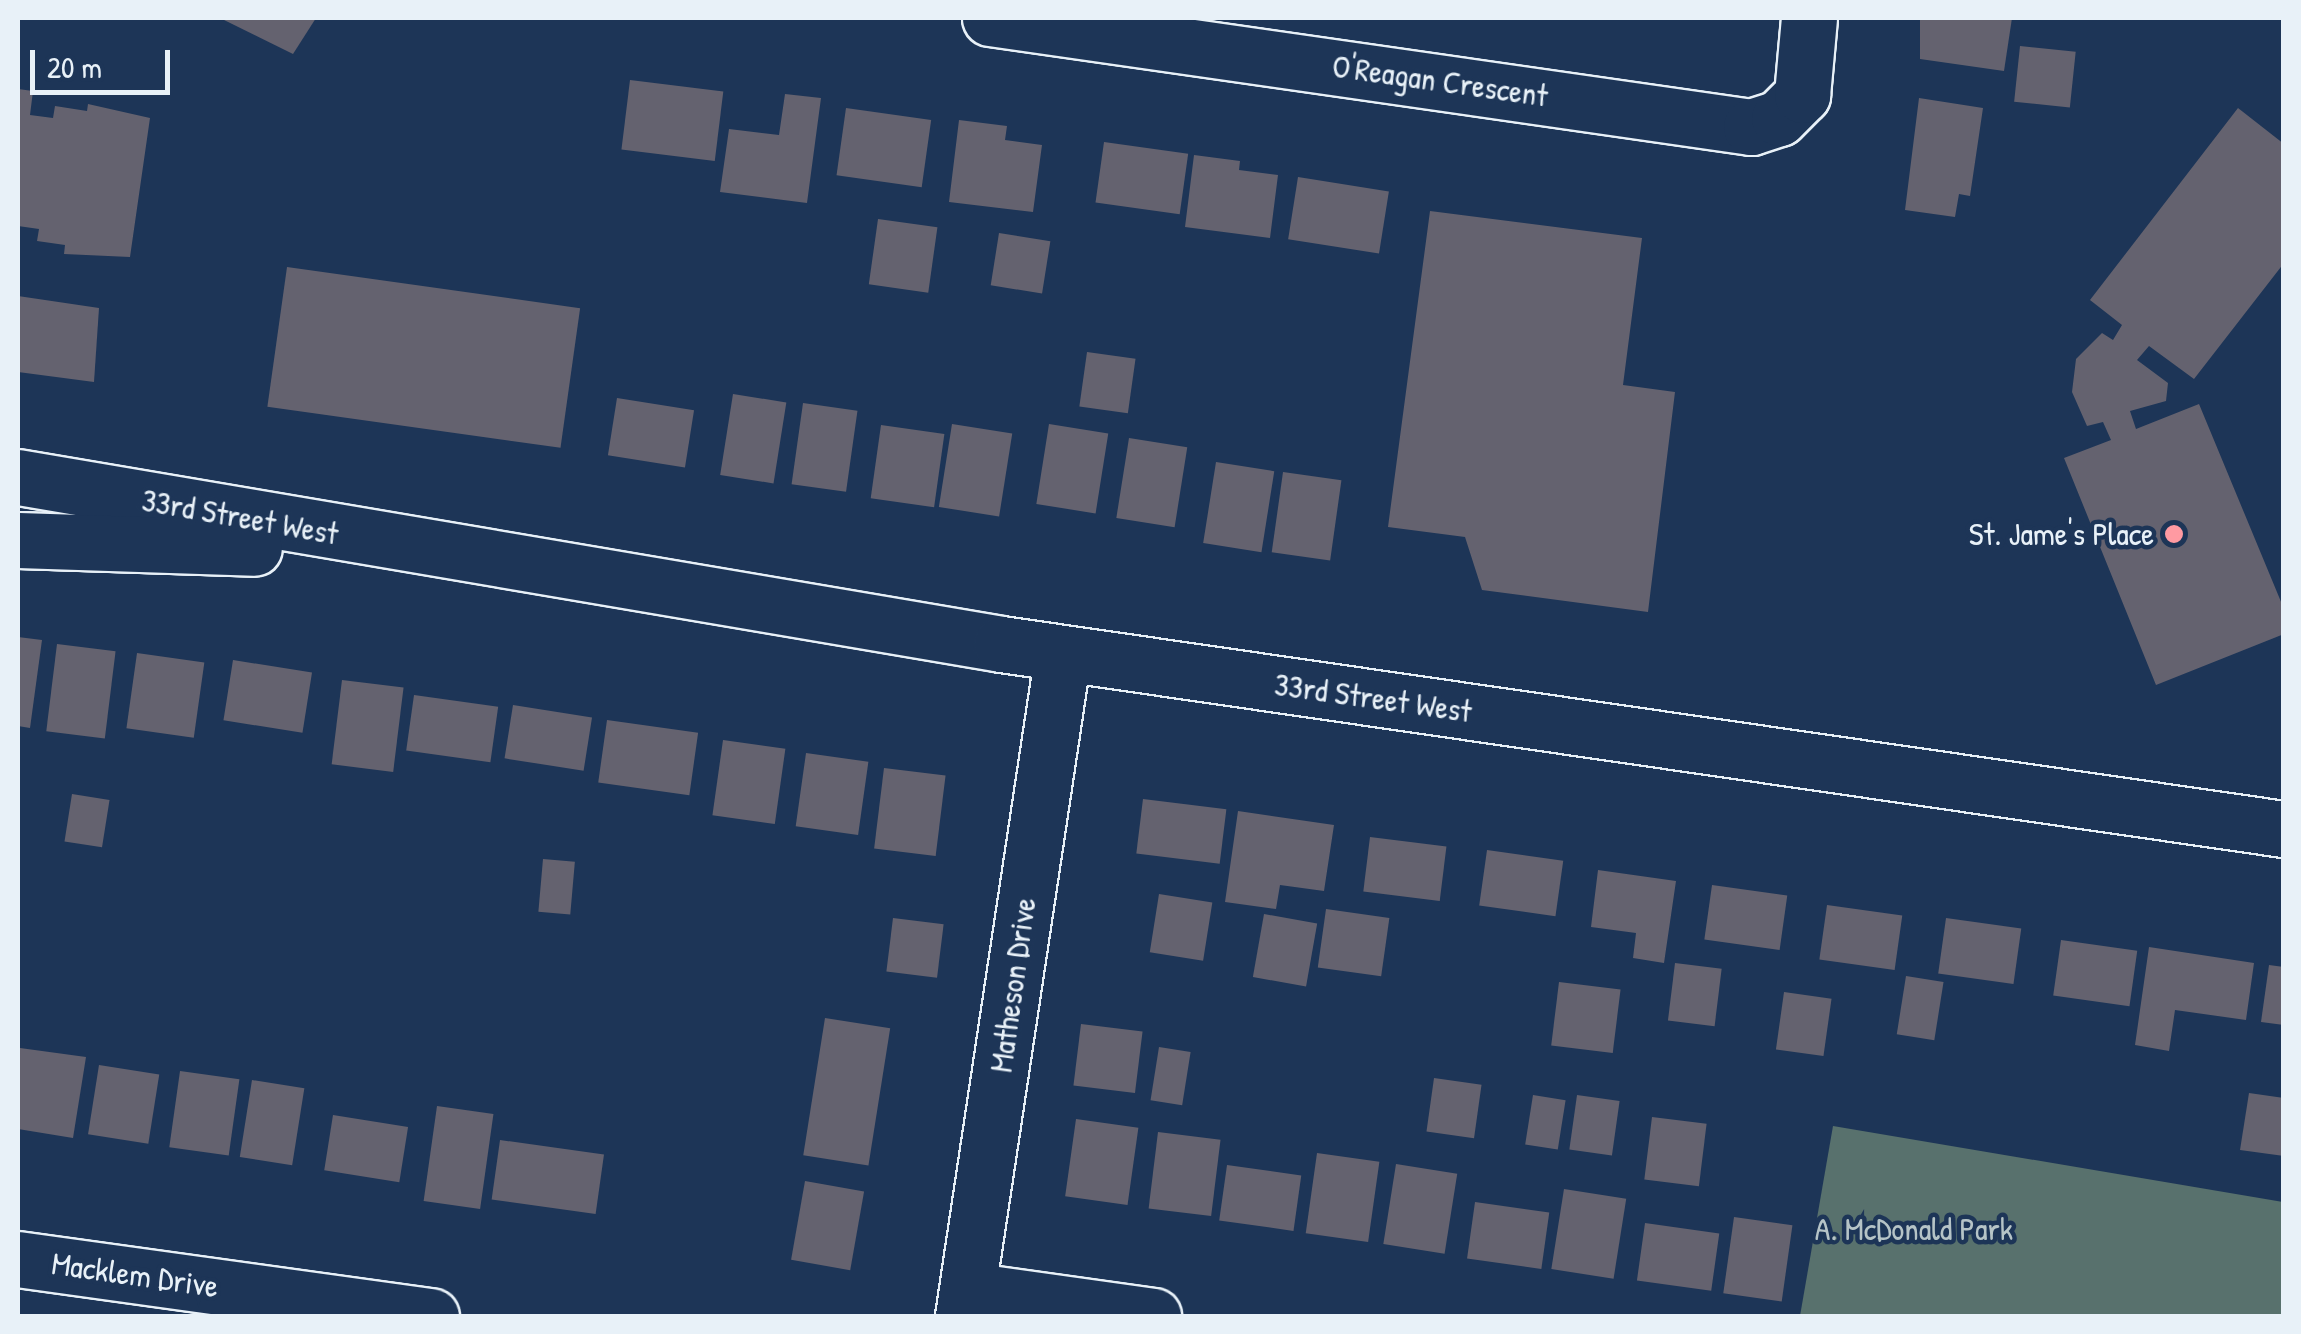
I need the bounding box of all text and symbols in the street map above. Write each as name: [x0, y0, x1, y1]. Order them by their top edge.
scale bar: [35, 30, 175, 92]
text: 20 m: [47, 47, 102, 87]
street label: O'Reagan Crescent: [1330, 47, 1550, 115]
street label: 33rd Street West: [139, 481, 341, 553]
place label: St. Jame's Place: [1969, 515, 2154, 553]
marker: St. Jame's Place: [2163, 523, 2185, 545]
street label: 33rd Street West: [1272, 665, 1474, 731]
street label: Matheson Drive: [982, 895, 1044, 1075]
park label: A. McDonald Park: [1815, 1210, 2013, 1248]
street label: Macklem Drive: [49, 1244, 221, 1306]

